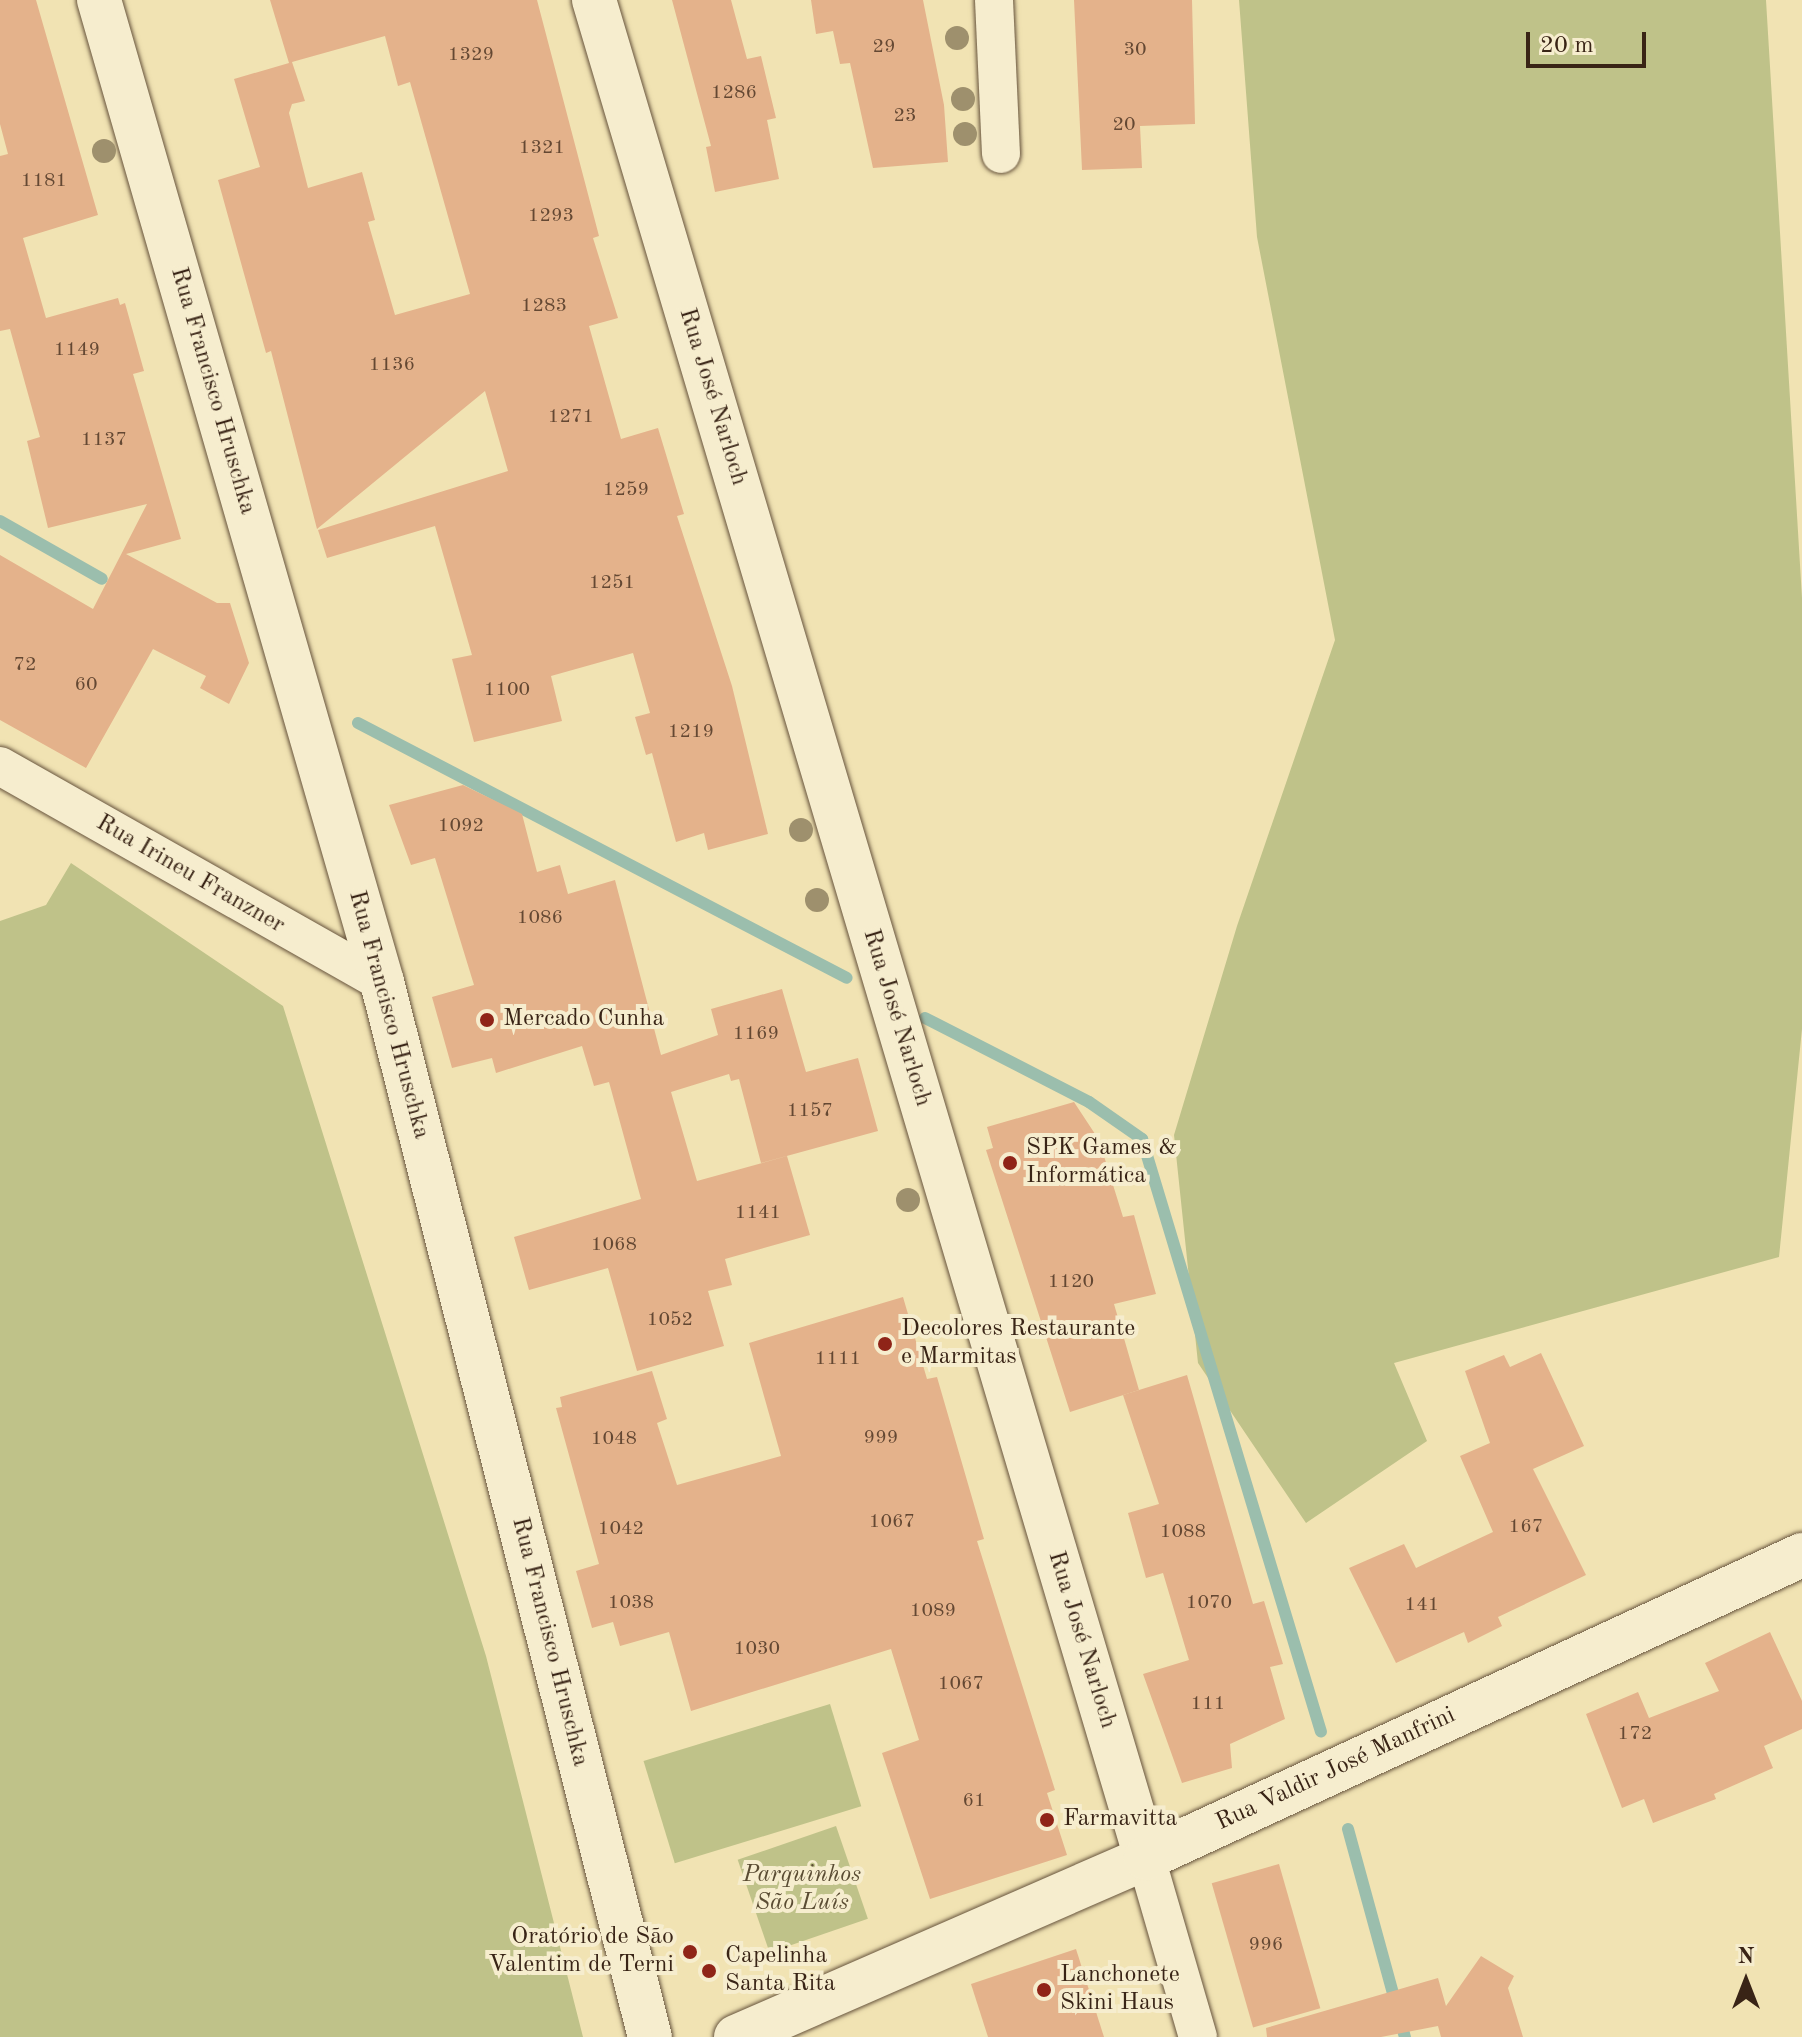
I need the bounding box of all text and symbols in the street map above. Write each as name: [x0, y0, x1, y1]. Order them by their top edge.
scale bar: [1530, 16, 1650, 66]
text: 20 m: [1540, 34, 1594, 58]
house number: 29: [872, 35, 896, 59]
house number: 30: [1123, 38, 1147, 62]
house number: 1329: [448, 43, 494, 67]
house number: 1286: [711, 81, 757, 105]
house number: 23: [893, 104, 917, 128]
house number: 20: [1112, 113, 1136, 137]
house number: 1321: [519, 136, 565, 160]
house number: 1181: [21, 169, 67, 193]
house number: 1293: [528, 204, 574, 228]
street label: Rua Francisco Hruschka: [163, 264, 261, 518]
house number: 1283: [521, 294, 567, 318]
street label: Rua José Narloch: [671, 305, 753, 489]
house number: 1149: [54, 338, 100, 362]
house number: 1136: [369, 353, 415, 377]
house number: 1271: [548, 405, 594, 429]
house number: 1137: [81, 428, 127, 452]
house number: 1259: [603, 478, 649, 502]
house number: 1251: [589, 571, 635, 595]
house number: 72: [13, 653, 37, 677]
house number: 60: [74, 673, 98, 697]
house number: 1100: [484, 678, 530, 702]
house number: 1219: [668, 720, 714, 744]
street label: Rua Irineu Franzner: [90, 809, 290, 941]
house number: 1092: [438, 814, 484, 838]
street label: Rua Francisco Hruschka: [341, 888, 435, 1142]
house number: 1086: [517, 906, 563, 930]
street label: Rua José Narloch: [855, 926, 937, 1110]
place label: Mercado Cunha: [503, 1006, 664, 1034]
marker: Mercado Cunha: [478, 1011, 496, 1029]
house number: 1169: [733, 1022, 779, 1046]
house number: 1157: [787, 1099, 833, 1123]
place label: SPK Games & Informática: [1026, 1135, 1177, 1191]
marker: SPK Games & Informática: [1001, 1154, 1019, 1172]
house number: 1141: [735, 1201, 781, 1225]
house number: 1068: [591, 1233, 637, 1257]
house number: 1120: [1048, 1270, 1094, 1294]
house number: 1052: [647, 1308, 693, 1332]
place label: Decolores Restaurante e Marmitas: [901, 1316, 1135, 1372]
marker: Decolores Restaurante e Marmitas: [876, 1335, 894, 1353]
house number: 1111: [815, 1347, 861, 1371]
house number: 999: [864, 1426, 898, 1450]
house number: 1048: [591, 1427, 637, 1451]
house number: 1067: [869, 1510, 915, 1534]
street label: Rua Francisco Hruschka: [504, 1514, 594, 1770]
house number: 167: [1509, 1515, 1543, 1539]
house number: 1042: [598, 1517, 644, 1541]
house number: 1088: [1160, 1520, 1206, 1544]
street label: Rua José Narloch: [1040, 1548, 1122, 1732]
house number: 1038: [608, 1591, 654, 1615]
house number: 1070: [1186, 1591, 1232, 1615]
house number: 141: [1405, 1593, 1439, 1617]
house number: 1089: [910, 1599, 956, 1623]
house number: 1030: [734, 1637, 780, 1661]
house number: 1067: [938, 1672, 984, 1696]
house number: 111: [1191, 1692, 1225, 1716]
street label: Rua Valdir José Manfrini: [1212, 1702, 1460, 1838]
house number: 172: [1618, 1722, 1652, 1746]
house number: 61: [962, 1789, 986, 1813]
place label: Farmavitta: [1063, 1806, 1177, 1834]
marker: Farmavitta: [1038, 1811, 1056, 1829]
park label: Parquinhos São Luís: [743, 1862, 861, 1918]
place label: Oratório de São Valentim de Terni: [488, 1924, 674, 1980]
house number: 996: [1249, 1933, 1283, 1957]
north arrow: [1706, 1941, 1786, 2021]
marker: Oratório de São Valentim de Terni: [681, 1943, 699, 1961]
place label: Capelinha Santa Rita: [725, 1943, 836, 1999]
text: N: [1738, 1946, 1754, 1968]
marker: Capelinha Santa Rita: [700, 1962, 718, 1980]
place label: Lanchonete Skini Haus: [1060, 1962, 1180, 2018]
marker: Lanchonete Skini Haus: [1035, 1981, 1053, 1999]

